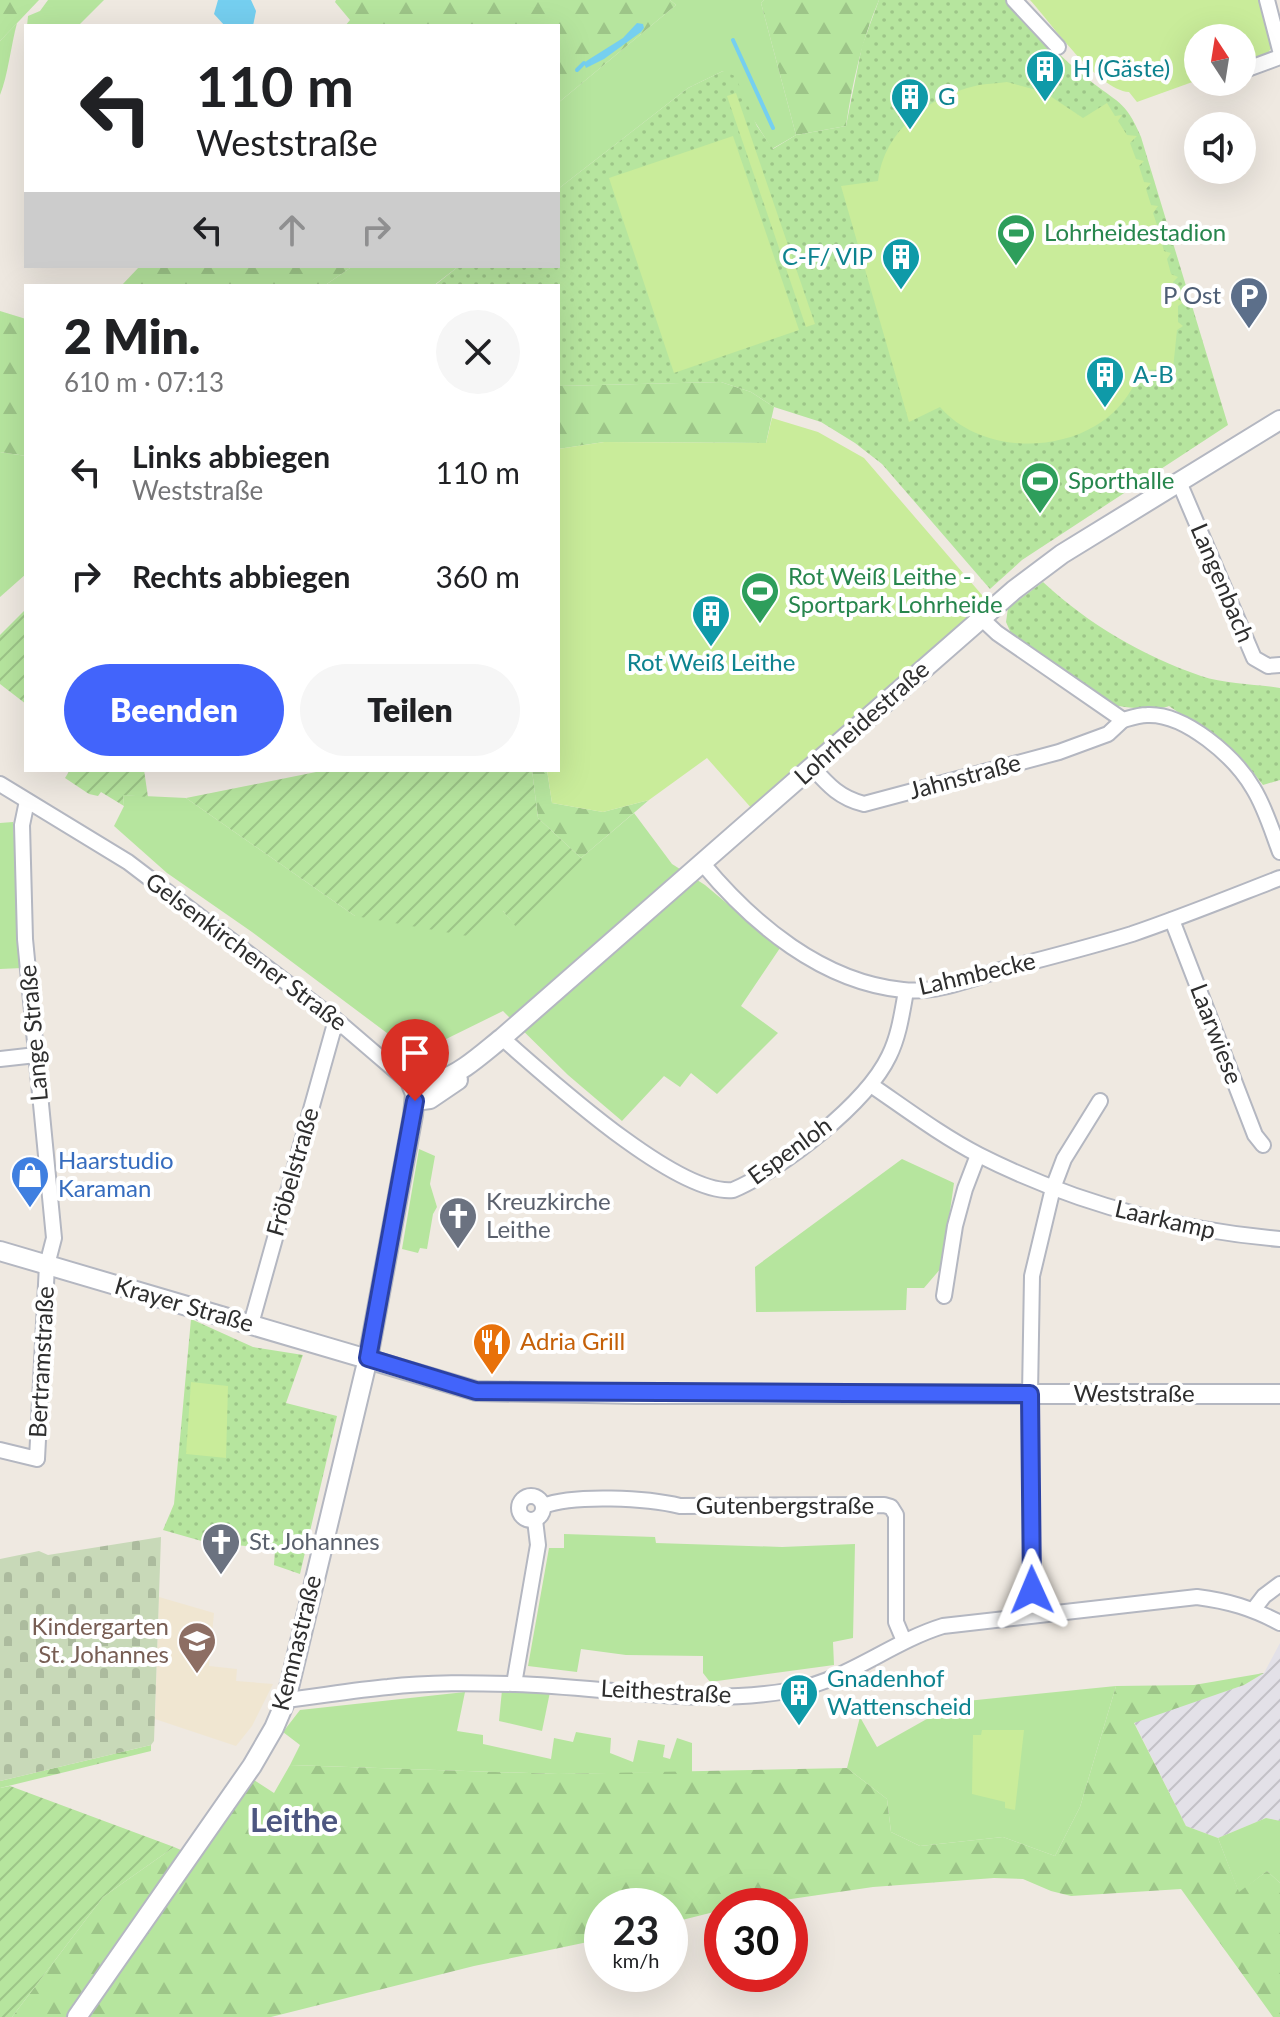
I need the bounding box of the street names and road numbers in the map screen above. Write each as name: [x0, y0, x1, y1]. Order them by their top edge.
street label: Langenbach: [1185, 519, 1261, 646]
street label: Lohrheidestraße: [788, 654, 934, 790]
street label: Jahnstraße: [906, 747, 1024, 804]
street label: Gelsenkirchener Straße: [141, 866, 353, 1036]
street label: Lahmbecke: [915, 945, 1038, 1000]
street label: Lange Straße: [12, 964, 53, 1103]
street label: Laarwiese: [1185, 979, 1250, 1088]
street label: Fröbelstraße: [259, 1104, 324, 1239]
street label: Espenloh: [742, 1110, 837, 1190]
street label: Laarkamp: [1112, 1193, 1218, 1244]
street label: Krayer Straße: [112, 1270, 257, 1337]
street label: Bertramstraße: [22, 1285, 59, 1438]
street label: Weststraße: [1073, 1378, 1195, 1407]
street label: Gutenbergstraße: [696, 1490, 874, 1519]
street label: Kemnastraße: [265, 1572, 326, 1713]
street label: Leithestraße: [600, 1673, 732, 1708]

